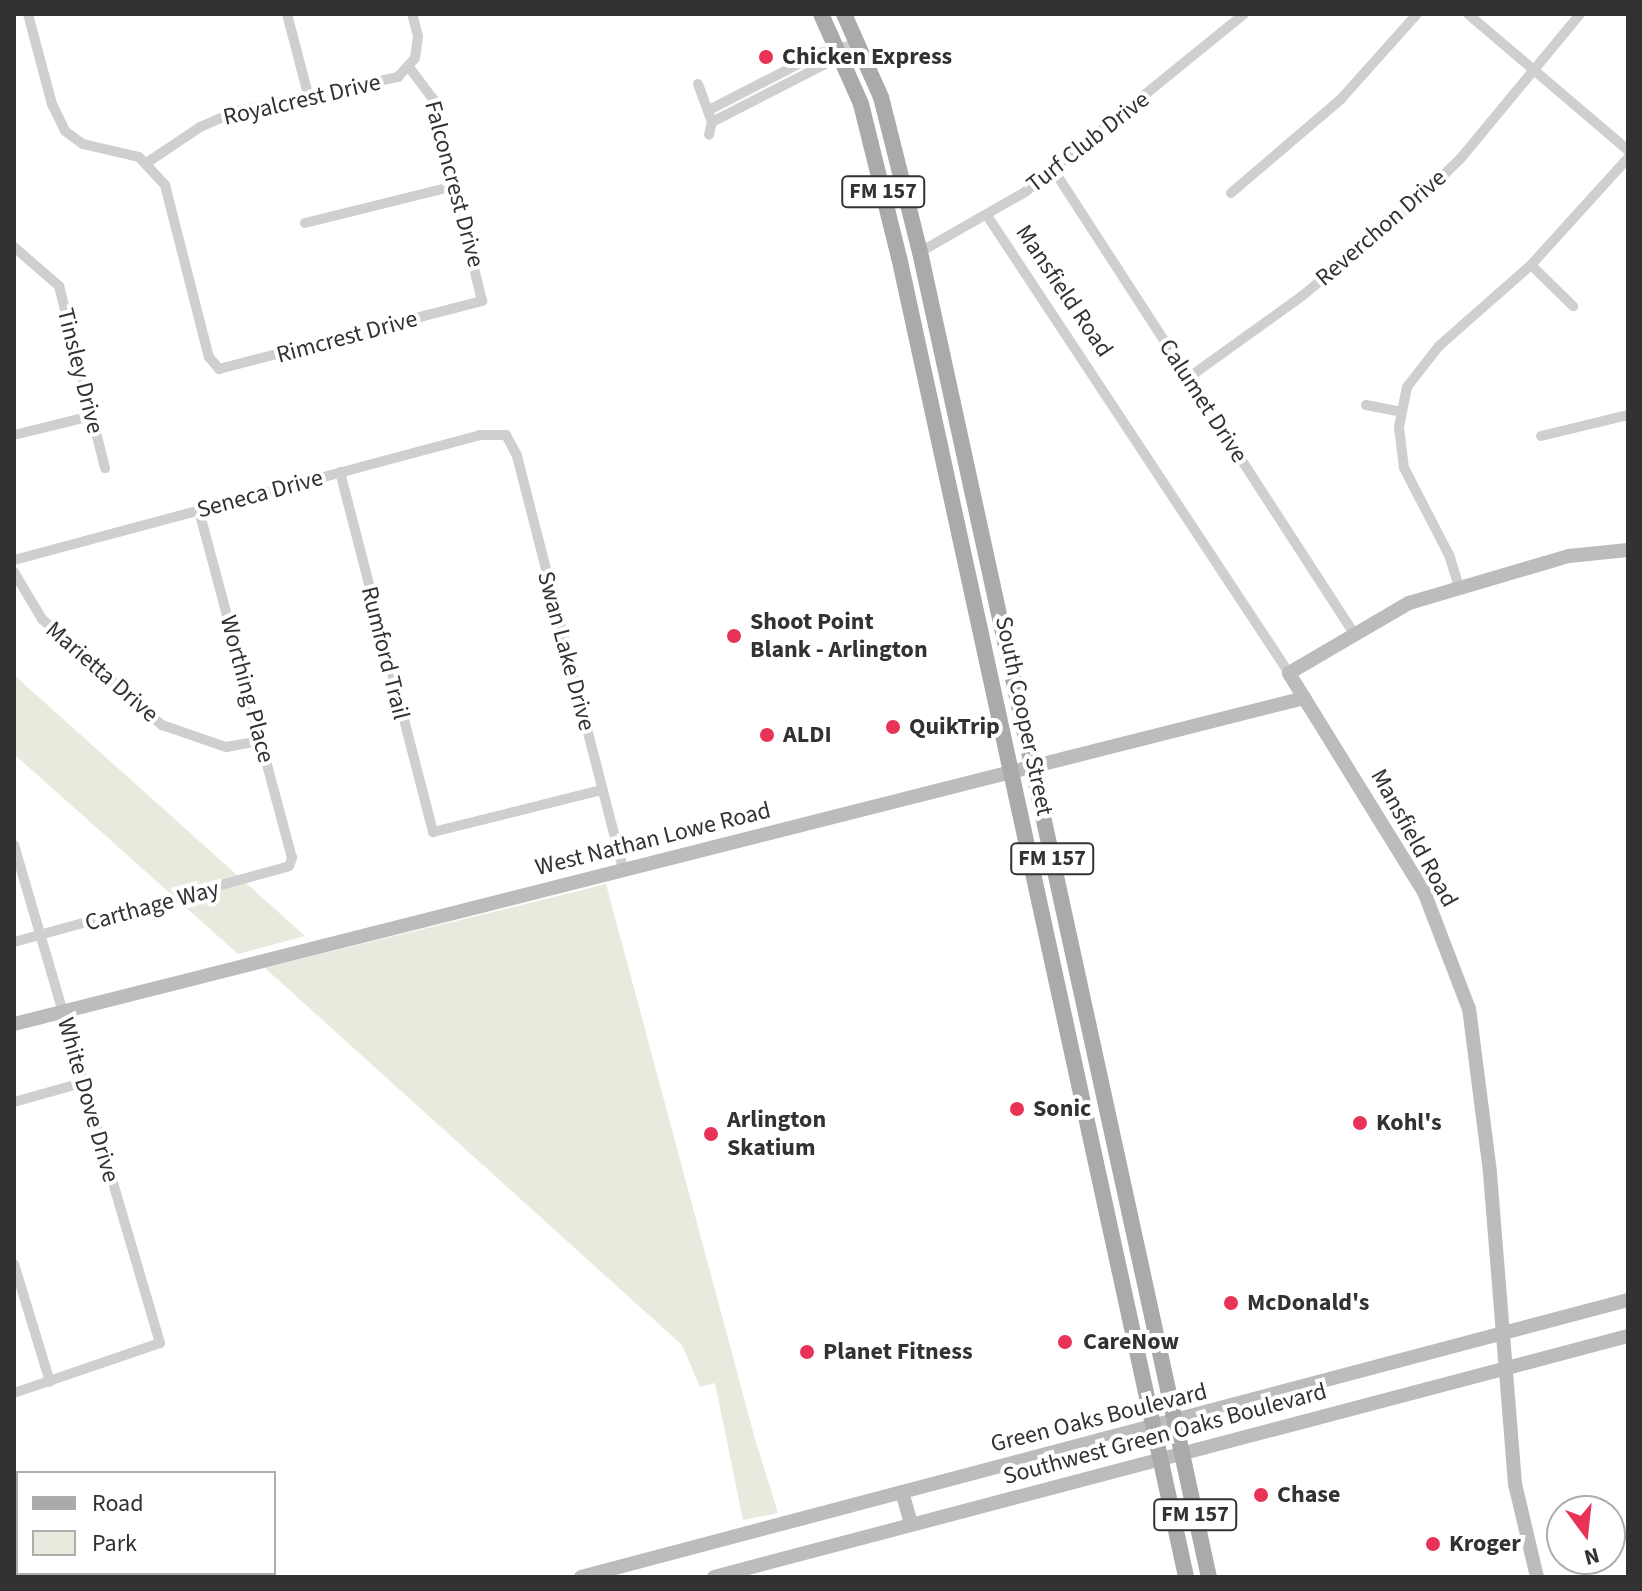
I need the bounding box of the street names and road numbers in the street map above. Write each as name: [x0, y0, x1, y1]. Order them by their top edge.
street label: Royalcrest Drive: [220, 68, 384, 132]
street label: Turf Club Drive: [1021, 85, 1155, 199]
street label: Falconcrest Drive: [418, 98, 490, 270]
street label: Reverchon Drive: [1310, 163, 1452, 293]
road number: FM 157: [841, 174, 925, 210]
street label: Mansfield Road: [1009, 219, 1119, 363]
street label: Rimcrest Drive: [273, 304, 421, 370]
street label: Tinsley Drive: [51, 305, 109, 437]
street label: Calumet Drive: [1152, 334, 1254, 468]
street label: Seneca Drive: [194, 463, 326, 525]
street label: Swan Lake Drive: [531, 568, 601, 734]
street label: Rumford Trail: [355, 583, 415, 723]
street label: Worthing Place: [213, 612, 281, 766]
street label: South Cooper Street: [989, 614, 1059, 818]
street label: Marietta Drive: [40, 615, 164, 729]
street label: Mansfield Road: [1364, 764, 1464, 912]
street label: West Nathan Lowe Road: [532, 796, 774, 882]
road number: FM 157: [1010, 841, 1094, 877]
street label: Carthage Way: [82, 874, 222, 938]
street label: White Dove Drive: [51, 1014, 125, 1186]
street label: Green Oaks Boulevard: [988, 1377, 1210, 1459]
street label: Southwest Green Oaks Boulevard: [1000, 1377, 1330, 1491]
road number: FM 157: [1153, 1497, 1237, 1533]

